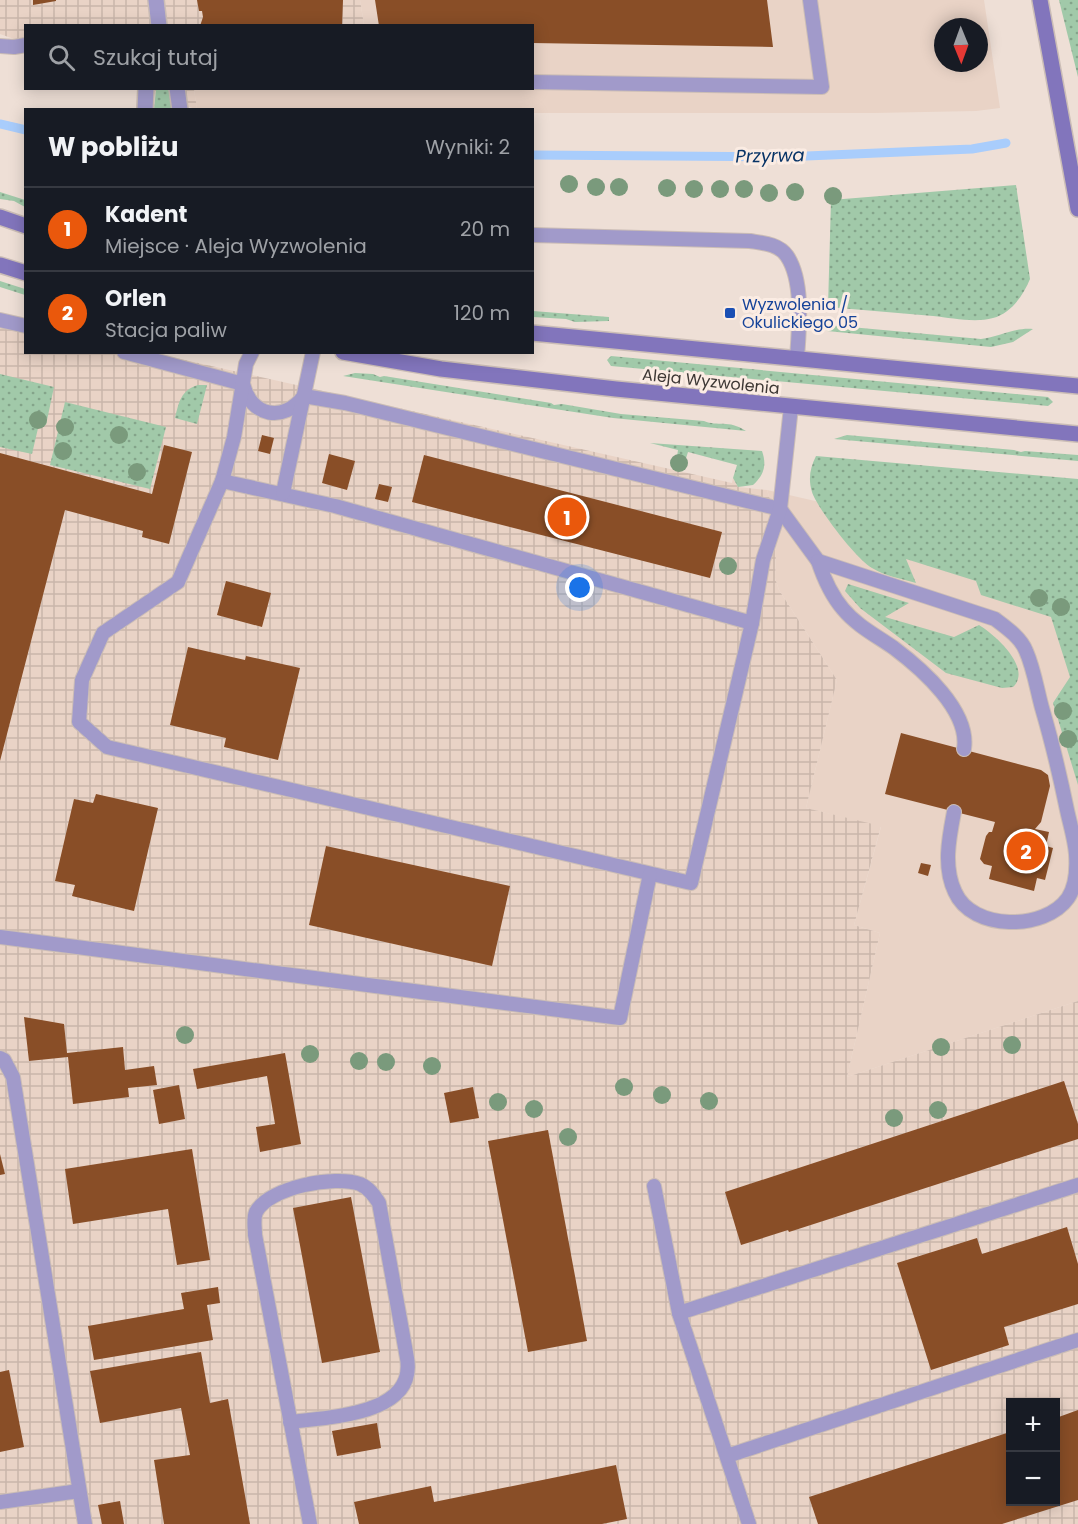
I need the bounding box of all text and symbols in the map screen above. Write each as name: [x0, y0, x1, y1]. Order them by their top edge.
north arrow: [934, 18, 988, 72]
search box: [24, 24, 534, 90]
icon: search: [45, 41, 78, 74]
text: Szukaj tutaj: [93, 42, 218, 73]
text: W pobliżu: [48, 129, 179, 165]
text: Wyniki: 2: [425, 133, 510, 161]
water label: Przyrwa: [735, 142, 805, 169]
text: Kadent: [105, 199, 188, 230]
text: 1: [64, 215, 71, 243]
text: 20 m: [460, 215, 510, 243]
text: Miejsce · Aleja Wyzwolenia: [105, 232, 367, 260]
text: Orlen: [105, 283, 167, 314]
place label: Wyzwolenia / Okulickiego 05: [742, 293, 858, 334]
text: 2: [62, 299, 73, 327]
text: 120 m: [454, 299, 510, 327]
marker: Wyzwolenia / Okulickiego 05: [723, 306, 737, 320]
text: Stacja paliw: [105, 316, 227, 344]
street label: Aleja Wyzwolenia: [641, 363, 781, 400]
pin: 1: [548, 494, 586, 540]
your location: [565, 573, 594, 602]
pin: 2: [1006, 828, 1046, 874]
map controls: [1006, 1398, 1060, 1506]
button: +: [1006, 1398, 1060, 1452]
button: −: [1006, 1452, 1060, 1506]

